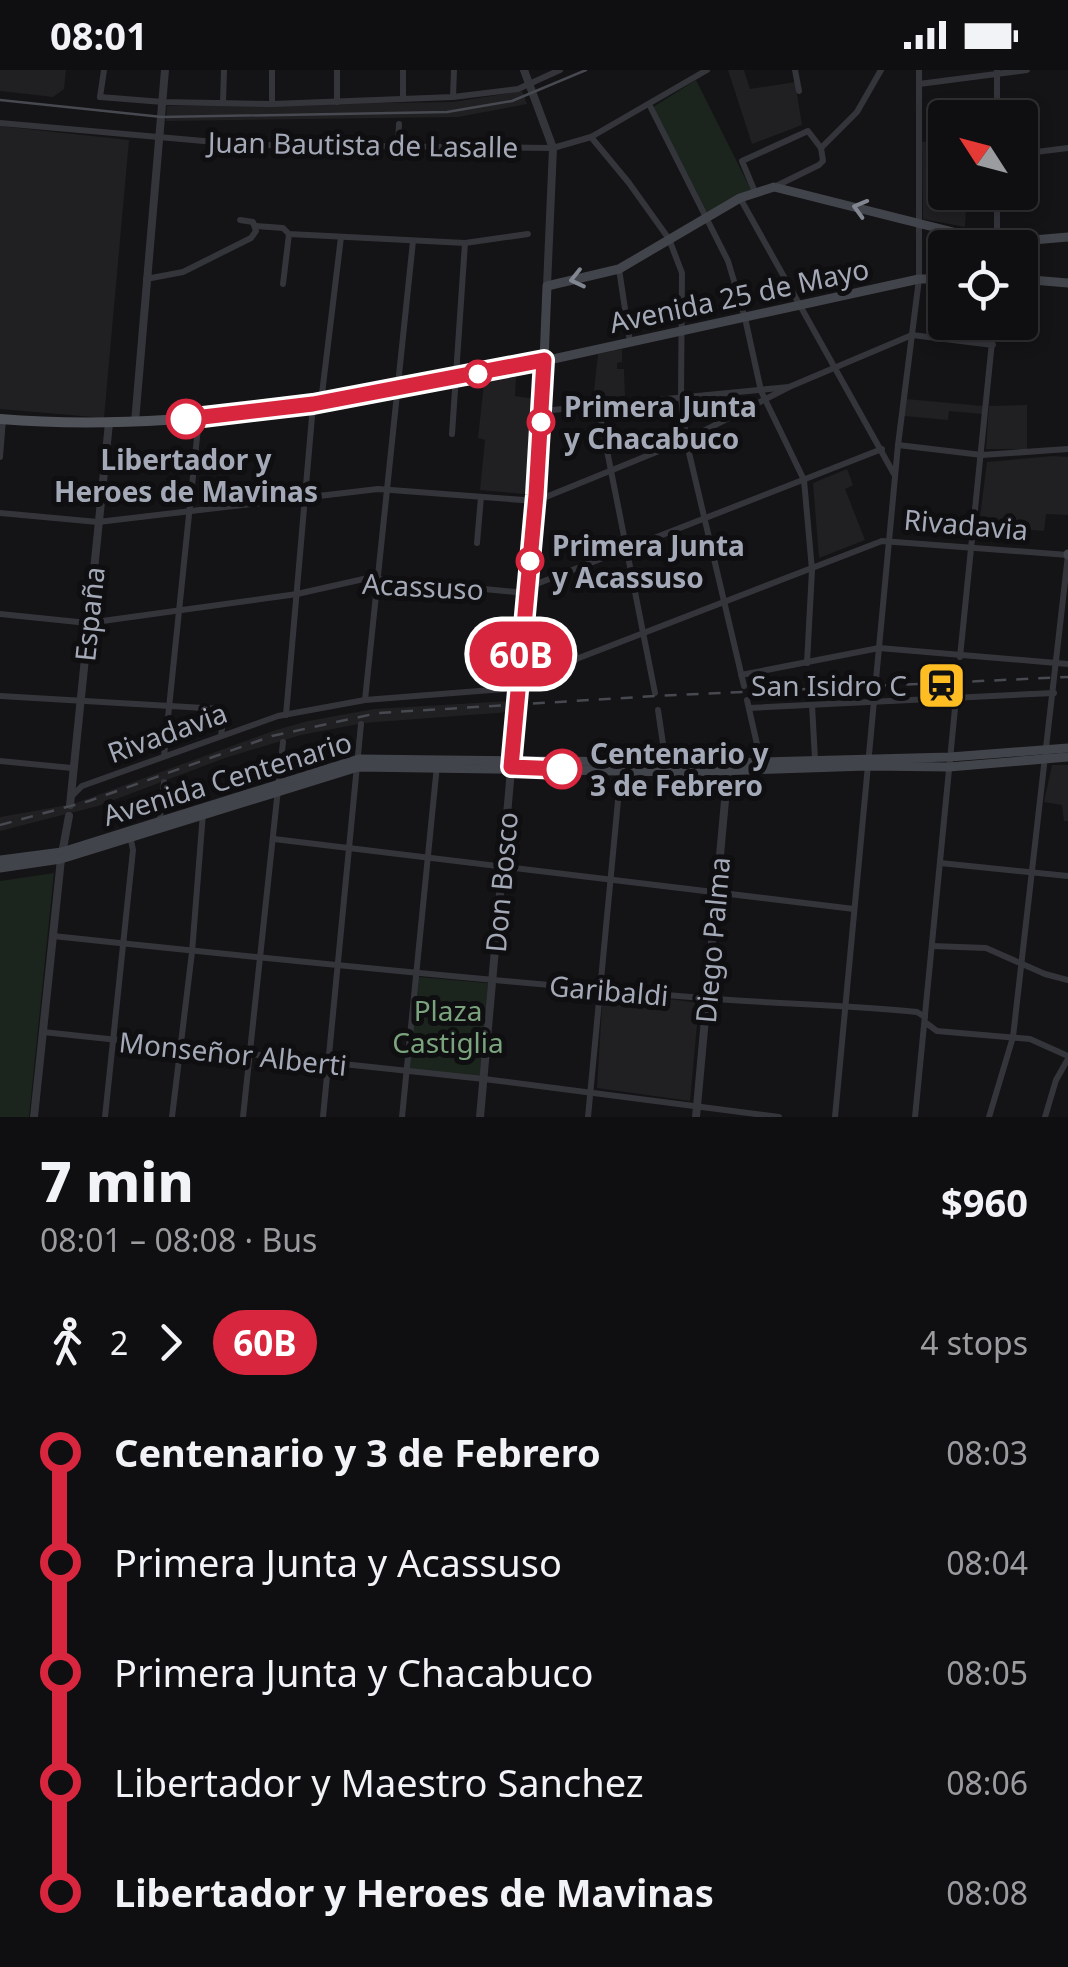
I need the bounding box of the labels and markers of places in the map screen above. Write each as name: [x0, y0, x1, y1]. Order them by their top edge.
unlabelled marker: [465, 361, 491, 387]
place label: Primera Junta y Chacabuco: [564, 387, 757, 457]
marker: Libertador y Heroes de Mavinas: [167, 400, 205, 438]
marker: Primera Junta y Chacabuco: [528, 409, 554, 435]
place label: Libertador y Heroes de Mavinas: [54, 440, 318, 510]
place label: Primera Junta y Acassuso: [552, 526, 745, 596]
marker: Primera Junta y Acassuso: [517, 548, 543, 574]
station icon: San Isidro C: [916, 659, 968, 711]
place label: San Isidro C: [751, 666, 907, 704]
place label: Centenario y 3 de Febrero: [590, 734, 768, 804]
marker: Centenario y 3 de Febrero: [543, 750, 581, 788]

